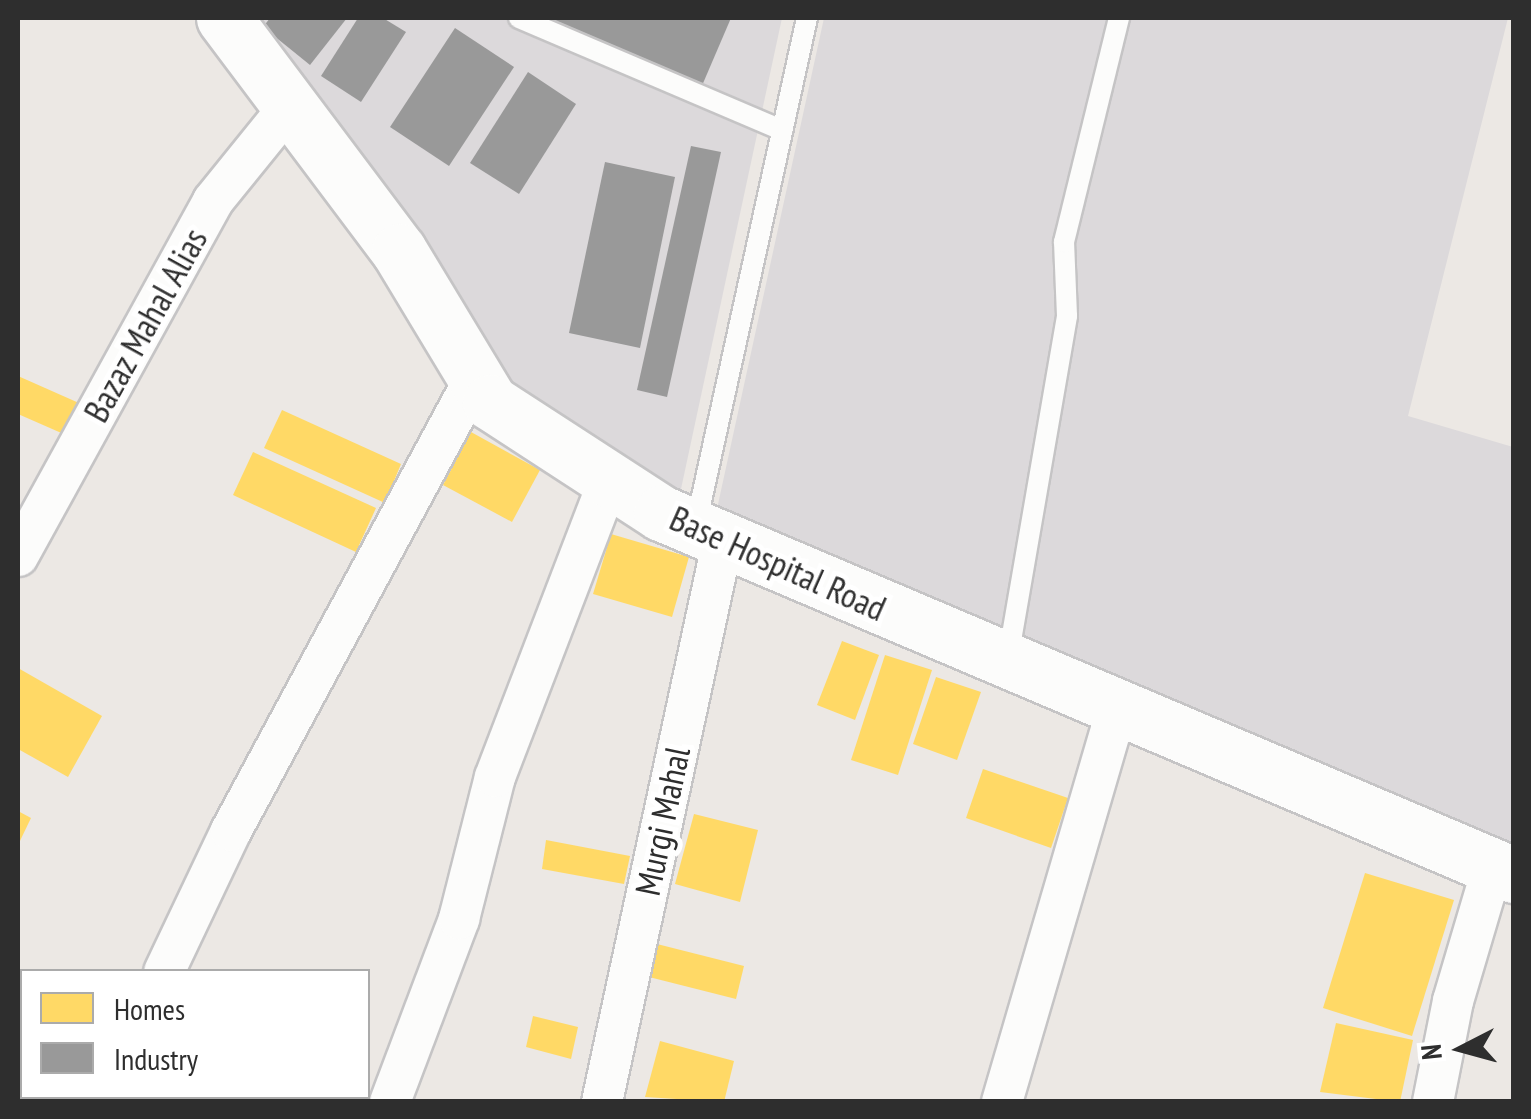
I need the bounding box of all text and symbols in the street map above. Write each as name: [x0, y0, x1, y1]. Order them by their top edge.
street label: Bazaz Mahal Alias: [74, 220, 216, 430]
street label: Base Hospital Road: [664, 497, 892, 629]
street label: Murgi Mahal: [626, 743, 698, 899]
legend: [20, 969, 370, 1099]
text: Homes: [114, 989, 185, 1028]
north arrow: [1411, 999, 1511, 1099]
text: Industry: [114, 1039, 198, 1078]
text: N: [1411, 1043, 1450, 1062]

